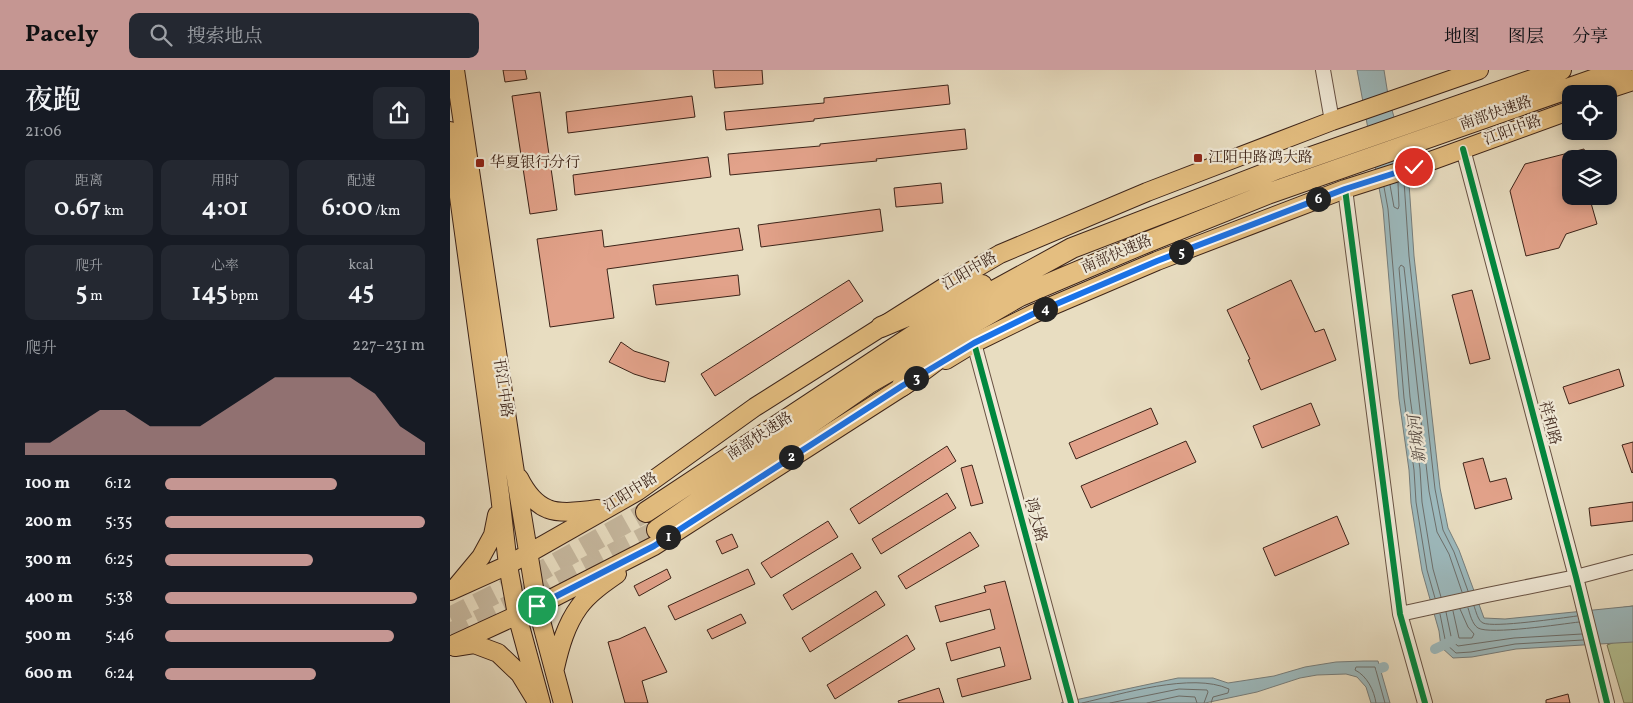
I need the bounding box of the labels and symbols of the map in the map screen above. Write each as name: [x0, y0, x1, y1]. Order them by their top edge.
street label: 南部快速路: [1457, 92, 1535, 136]
street label: 江阳中路: [1481, 111, 1545, 151]
pin: [1393, 146, 1435, 188]
place label: 江阳中路鸿大路: [1208, 148, 1313, 169]
marker: 江阳中路鸿大路: [1192, 152, 1204, 164]
place label: 华夏银行分行: [490, 153, 580, 174]
marker: 华夏银行分行: [474, 157, 486, 169]
pin: 6: [1306, 186, 1330, 212]
street label: 南部快速路: [1078, 231, 1156, 279]
pin: 5: [1168, 240, 1194, 264]
street label: 江阳中路: [939, 248, 1001, 296]
pin: 4: [1032, 296, 1058, 322]
street label: 邗江中路: [487, 357, 517, 419]
pin: 3: [904, 366, 928, 390]
street label: 祥和路: [1533, 399, 1565, 447]
street label: 南部快速路: [723, 408, 797, 466]
water label: 新城河: [1404, 411, 1432, 464]
pin: 2: [778, 444, 804, 470]
street label: 江阳中路: [600, 468, 662, 518]
street label: 鸿大路: [1019, 496, 1051, 544]
pin: 1: [656, 524, 680, 550]
pin: [516, 585, 558, 627]

